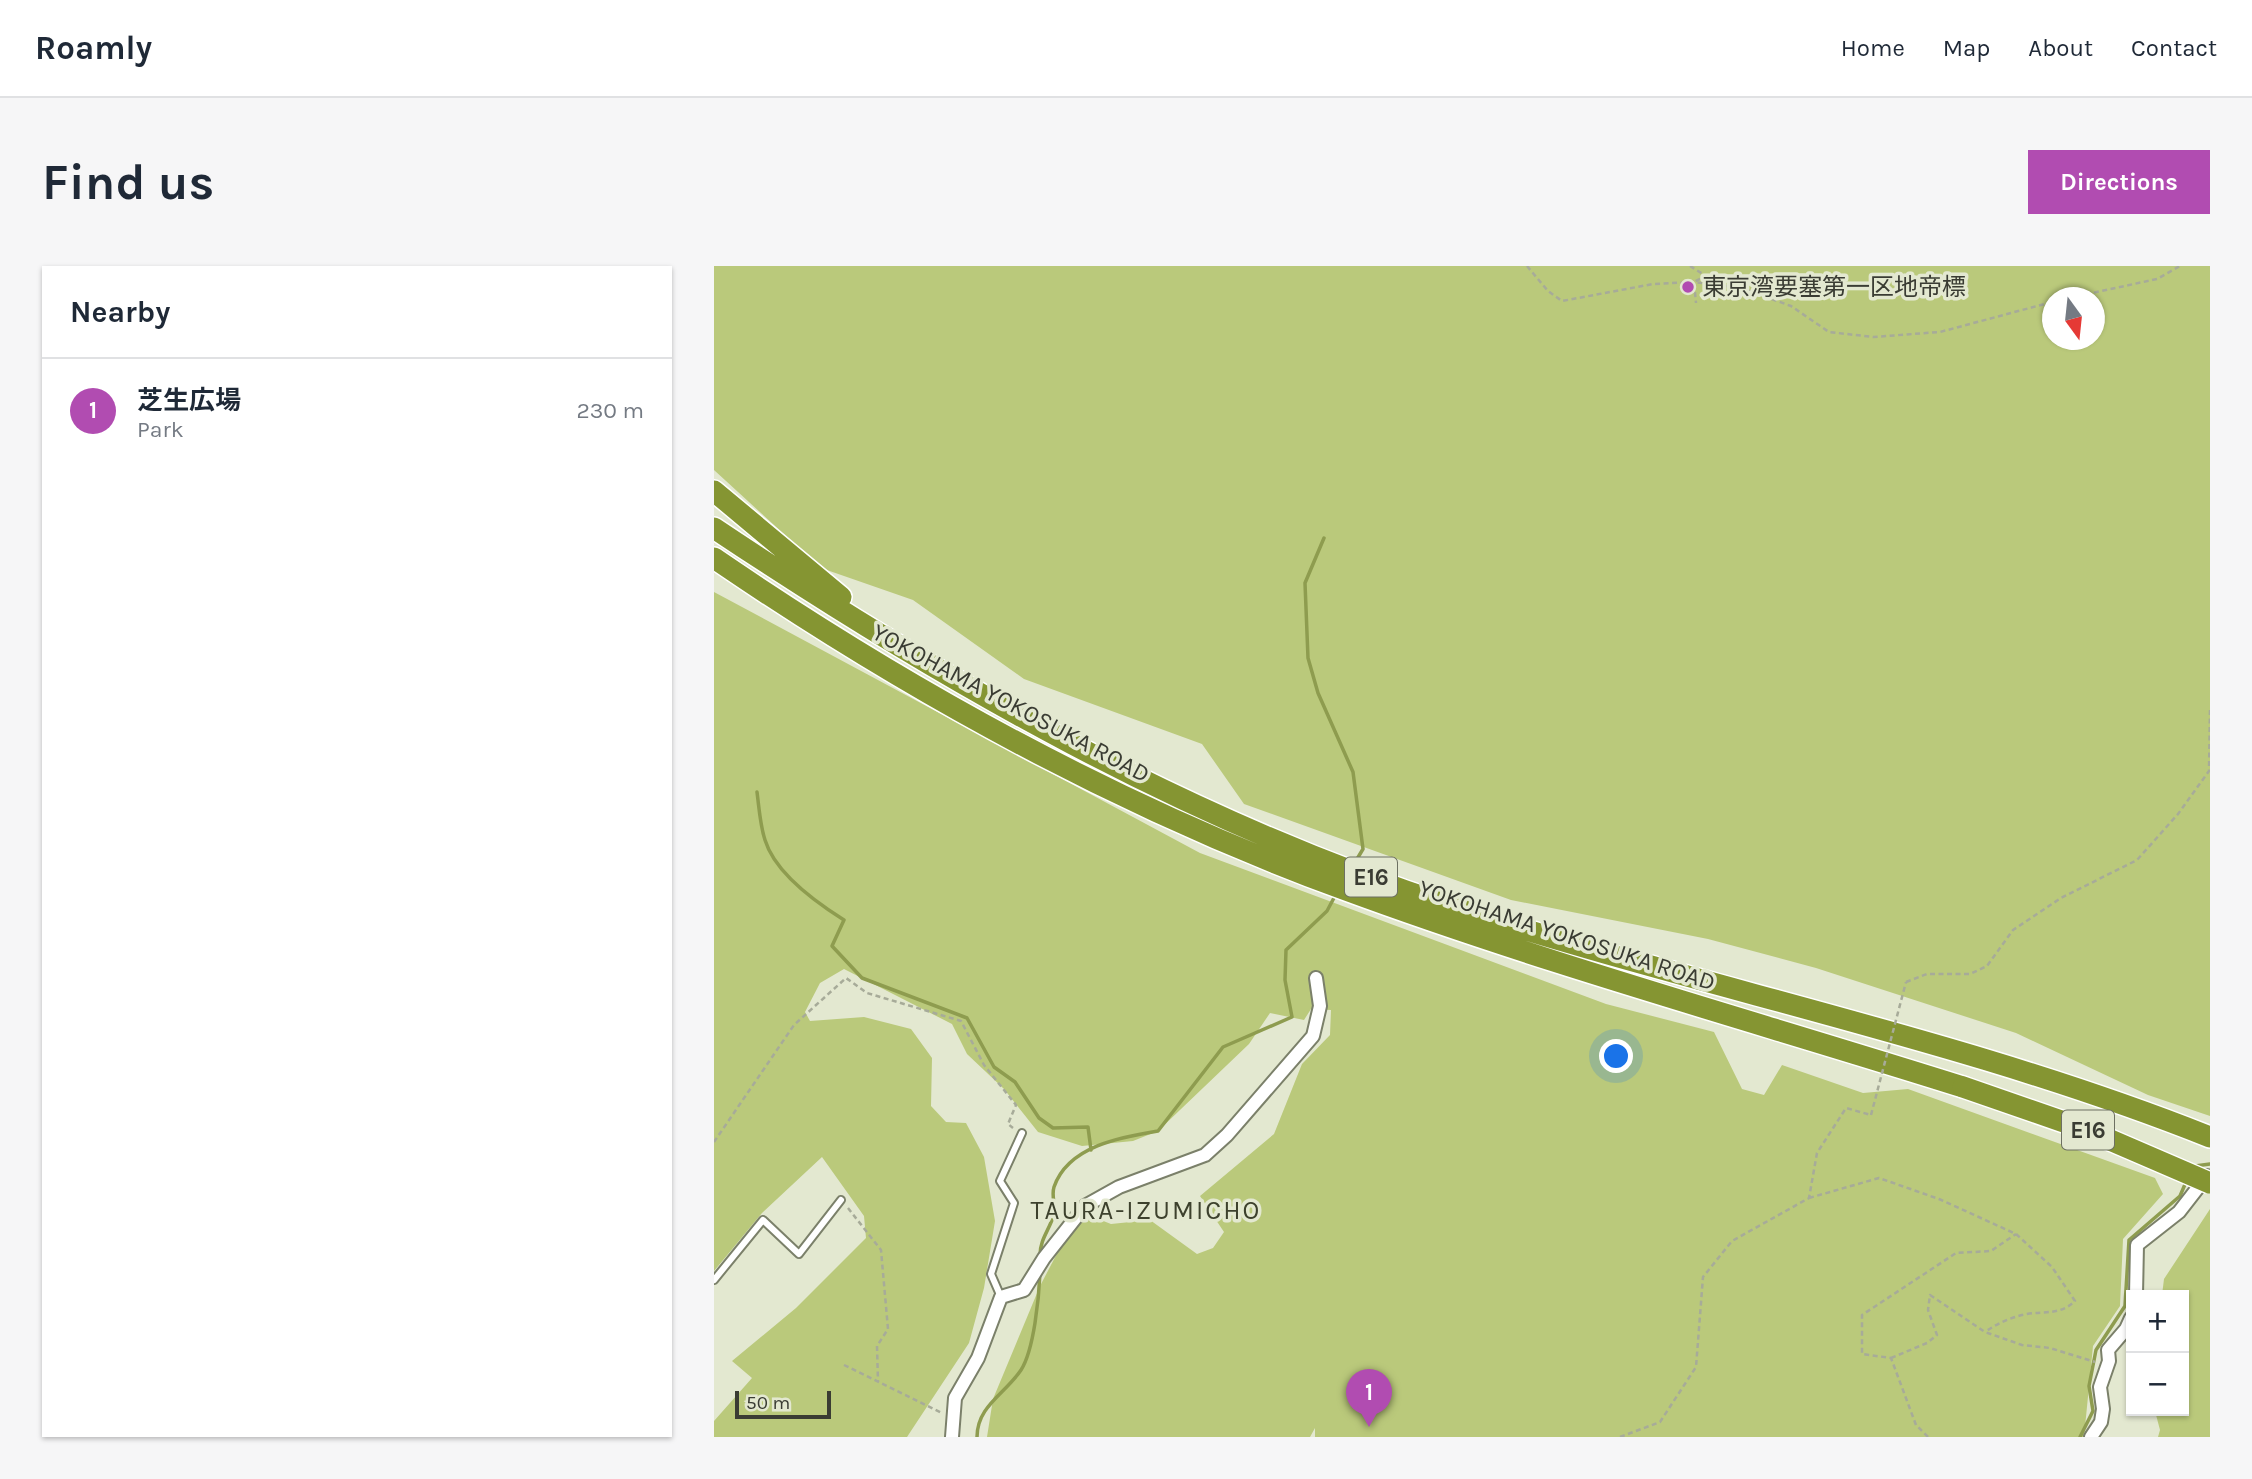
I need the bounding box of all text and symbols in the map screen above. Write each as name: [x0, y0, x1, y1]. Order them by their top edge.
text: Roamly: [35, 29, 152, 67]
text: Home: [1841, 34, 1905, 62]
text: Map: [1943, 34, 1990, 62]
text: About: [2028, 34, 2093, 62]
text: Contact: [2131, 34, 2217, 62]
button: Directions: [2028, 150, 2210, 214]
text: Find us: [42, 154, 214, 211]
place label: 東京湾要塞第一区地帝標: [1702, 273, 1966, 301]
marker: 東京湾要塞第一区地帝標: [1680, 279, 1696, 295]
north arrow: [2042, 287, 2105, 350]
text: Nearby: [70, 294, 170, 330]
text: 芝生広場: [137, 385, 241, 416]
text: 1: [89, 397, 97, 424]
text: 230 m: [576, 397, 644, 424]
text: Park: [137, 416, 184, 443]
street label: YOKOHAMA YOKOSUKA ROAD: [867, 618, 1155, 788]
road number: E16: [1345, 858, 1397, 897]
street label: YOKOHAMA YOKOSUKA ROAD: [1415, 874, 1719, 996]
your location: [1599, 1039, 1633, 1073]
road number: E16: [2062, 1110, 2114, 1150]
district label: TAURA-IZUMICHO: [1031, 1195, 1261, 1226]
map controls: [2126, 1290, 2189, 1416]
button: +: [2126, 1290, 2189, 1353]
button: −: [2126, 1353, 2189, 1416]
pin: 1: [1346, 1369, 1392, 1427]
scale bar: [735, 1388, 831, 1420]
text: 50 m: [746, 1392, 790, 1414]

